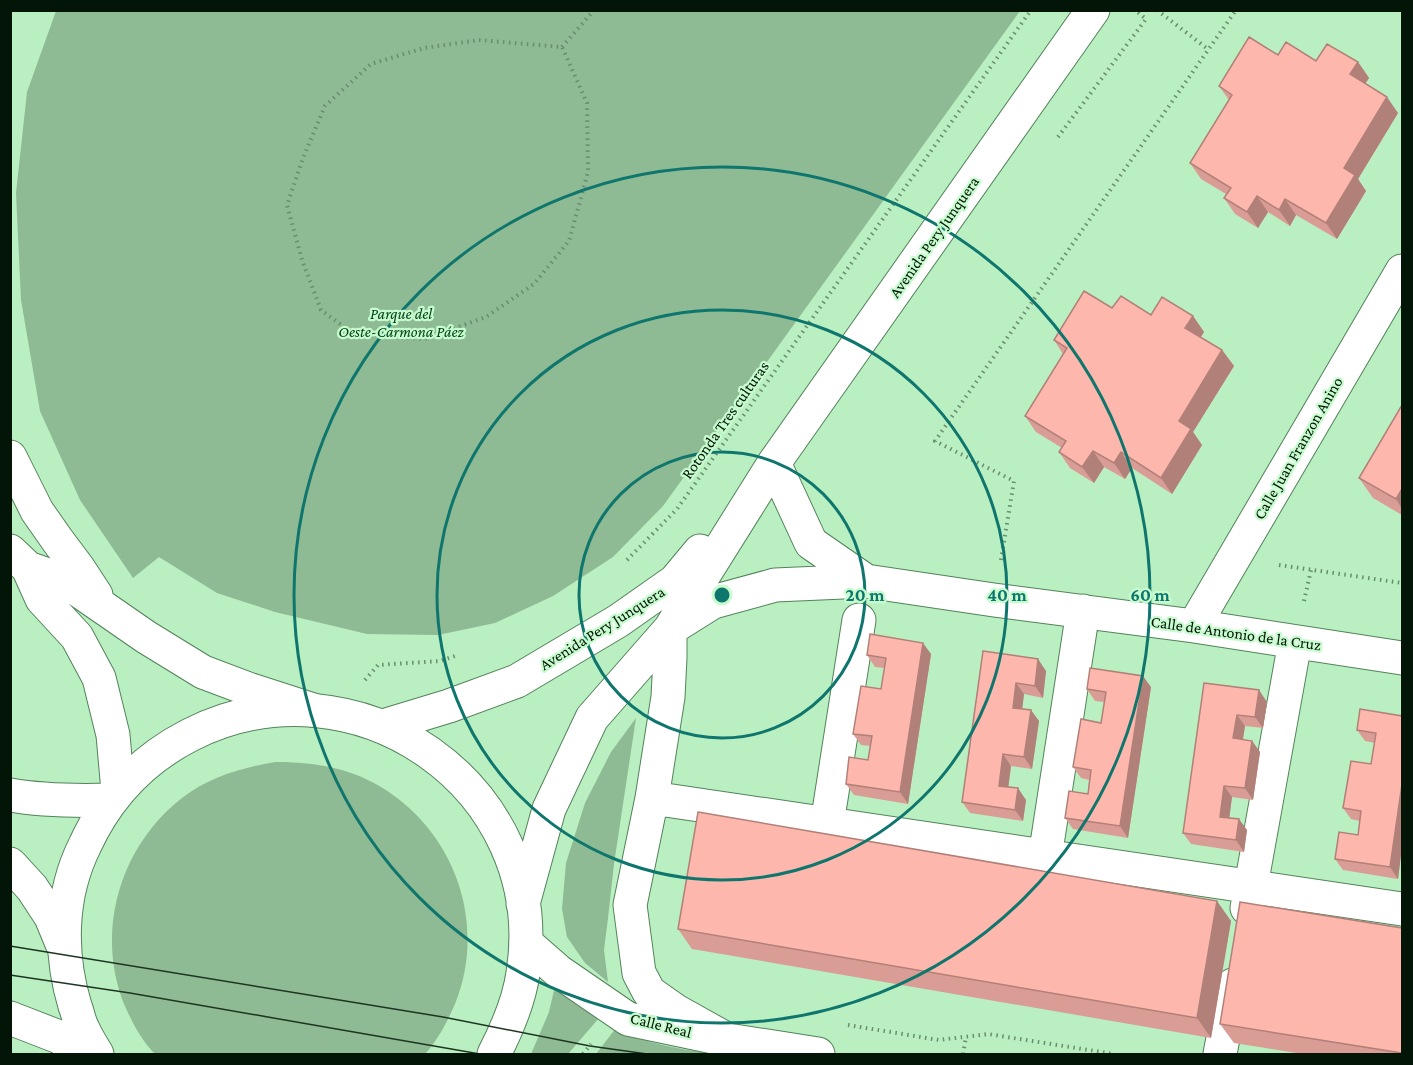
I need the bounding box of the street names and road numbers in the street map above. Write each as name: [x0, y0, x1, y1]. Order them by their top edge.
street label: Avenida Pery Junquera: [886, 173, 983, 301]
street label: Rotonda Tres culturas: [678, 358, 772, 482]
street label: Calle Juan Franzon Anino: [1250, 374, 1347, 523]
street label: Avenida Pery Junquera: [537, 582, 669, 674]
street label: Calle de Antonio de la Cruz: [1150, 613, 1322, 653]
street label: Calle Real: [629, 1009, 693, 1041]

